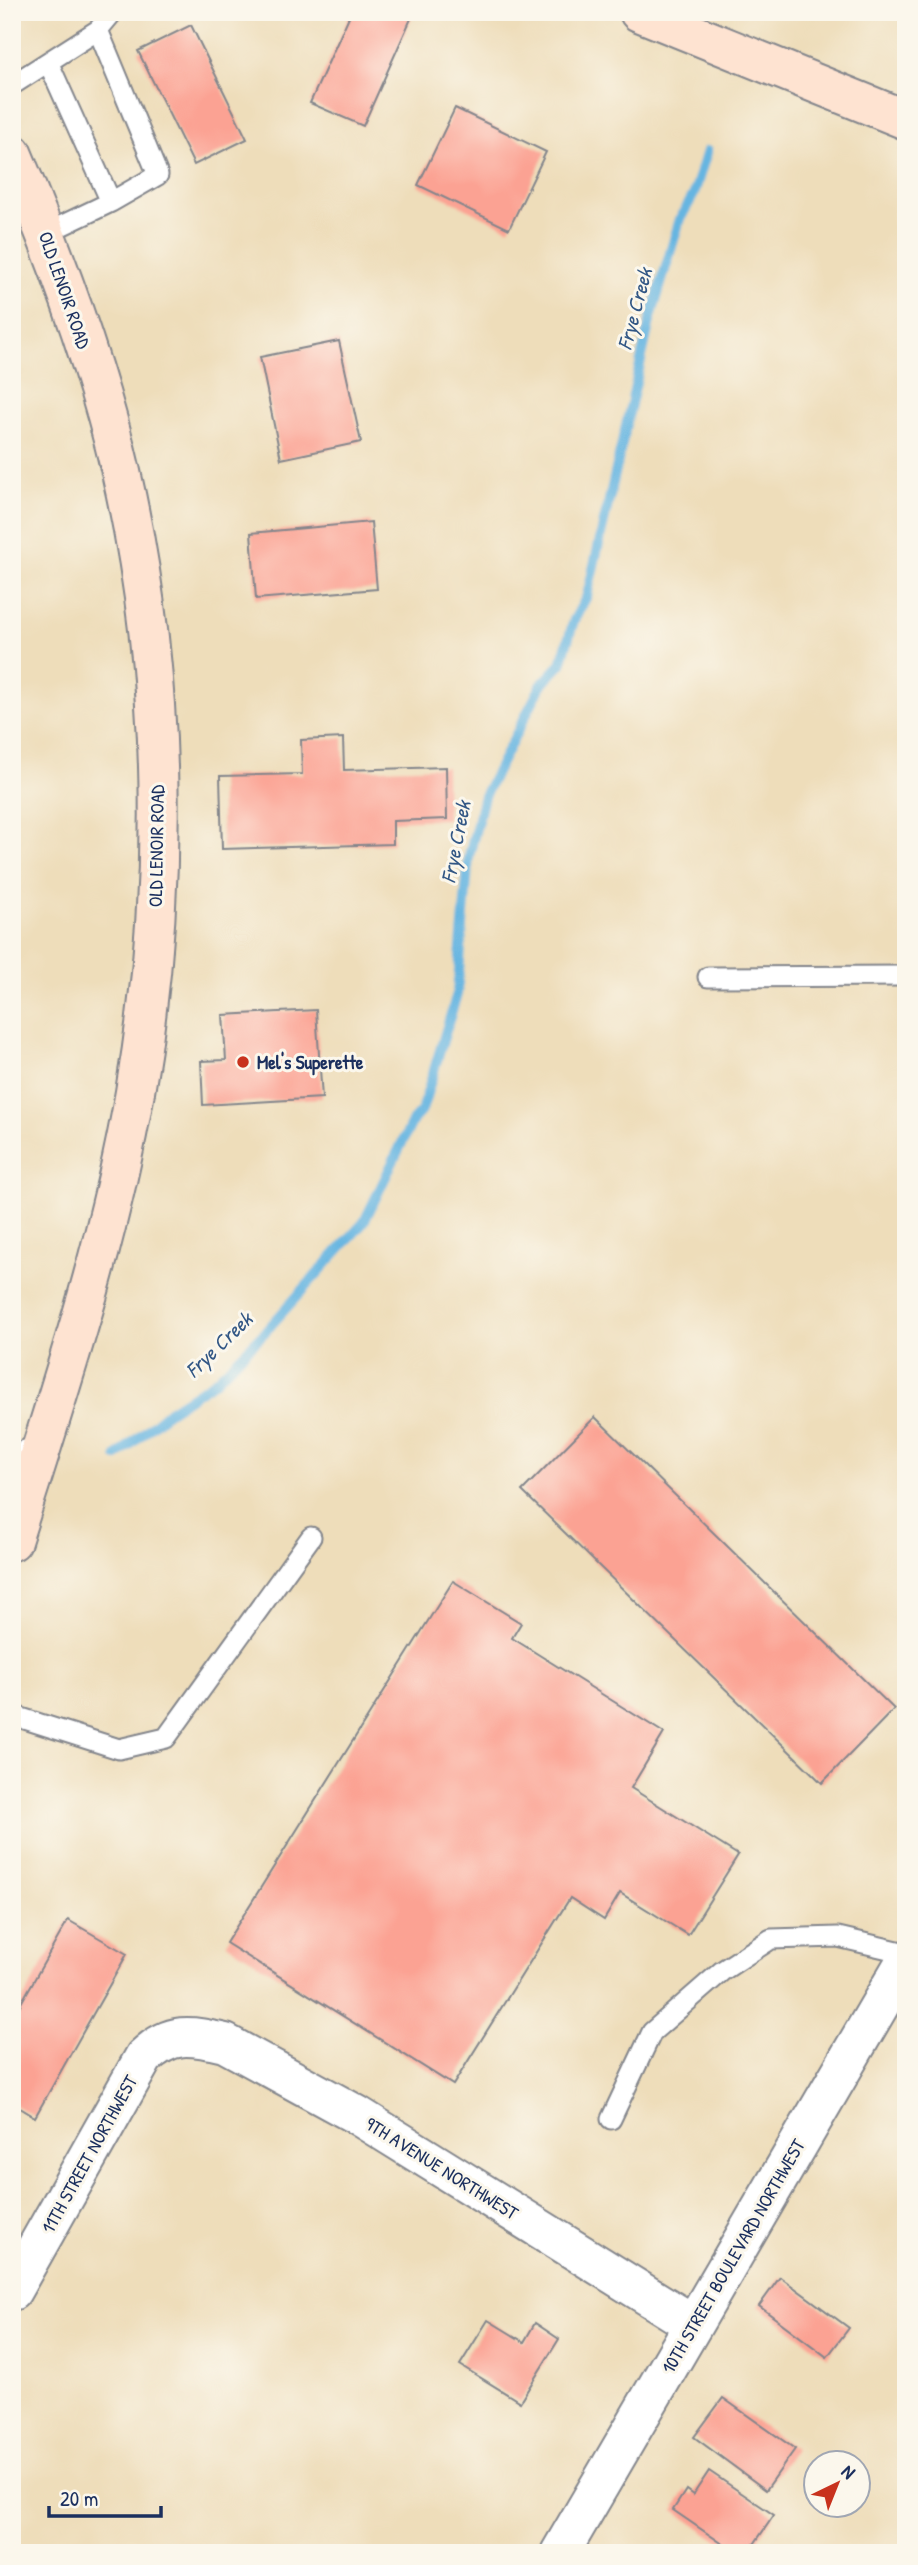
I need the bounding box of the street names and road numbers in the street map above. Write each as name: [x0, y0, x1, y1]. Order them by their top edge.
street label: OLD LENOIR ROAD: [33, 228, 97, 352]
street label: OLD LENOIR ROAD: [142, 785, 170, 907]
street label: 11TH STREET NORTHWEST: [35, 2069, 144, 2238]
street label: 9TH AVENUE NORTHWEST: [361, 2110, 524, 2226]
street label: 10TH STREET BOULEVARD NORTHWEST: [655, 2133, 811, 2378]

